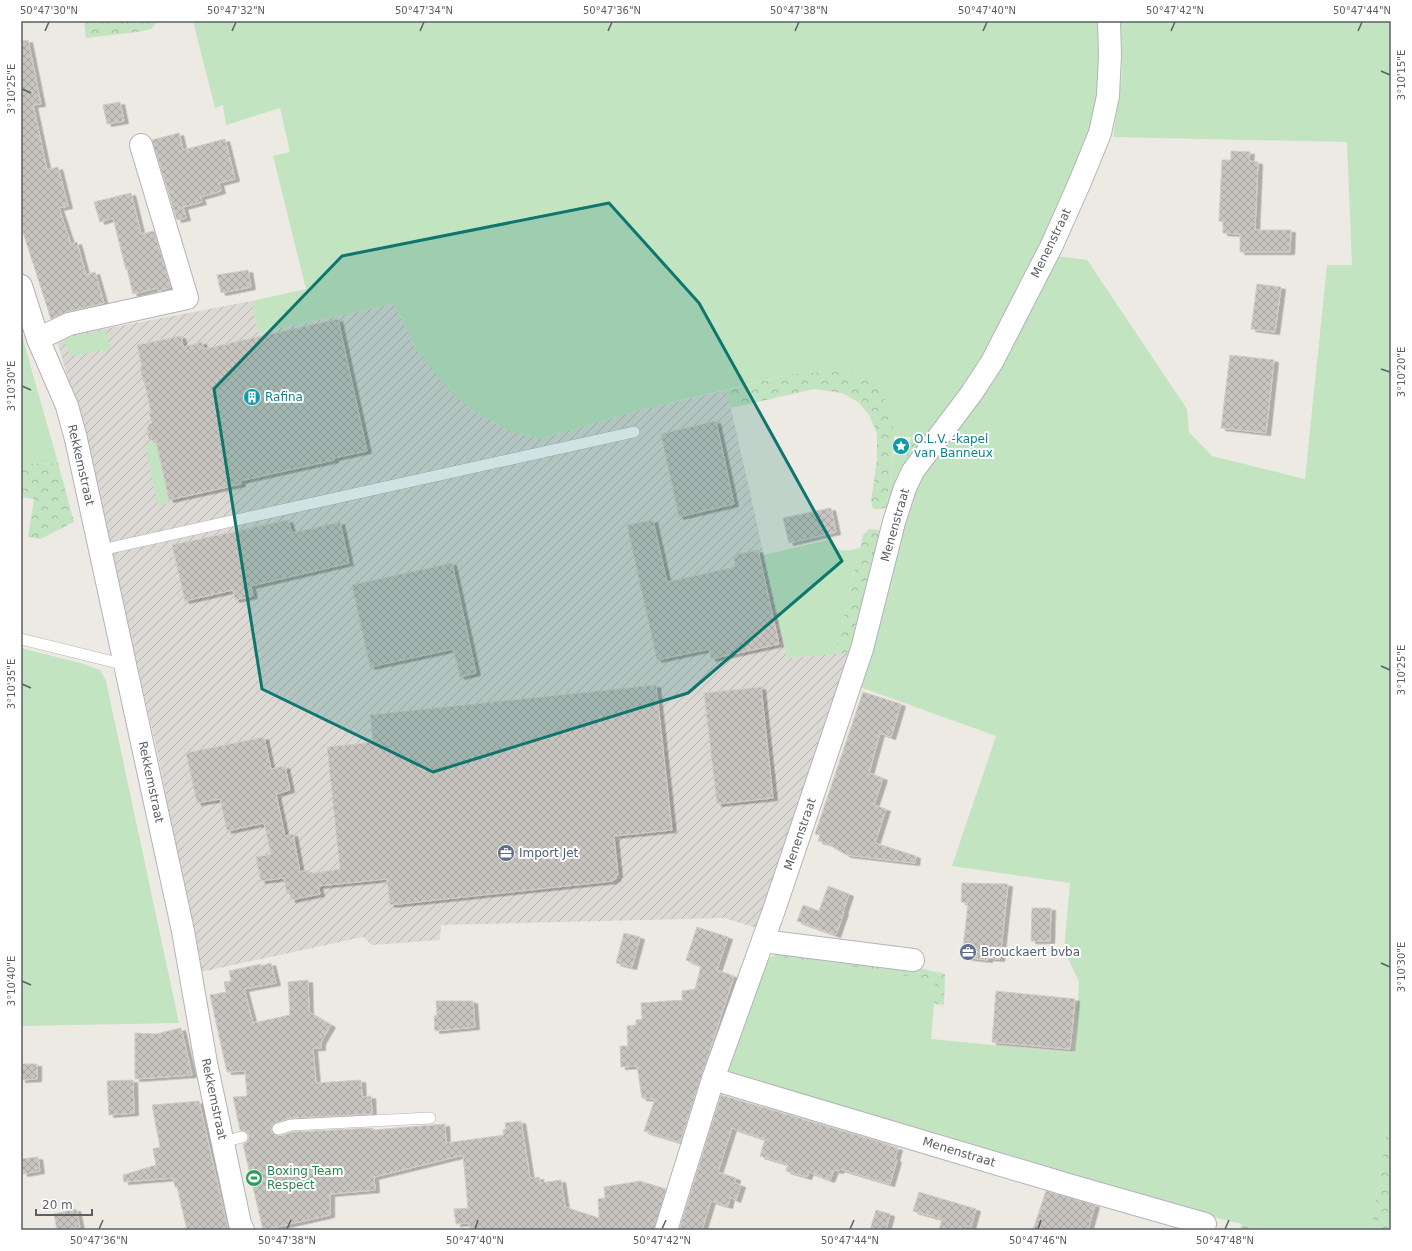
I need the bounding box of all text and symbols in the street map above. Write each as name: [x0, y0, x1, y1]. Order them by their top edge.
text: 50°47'30"N: [20, 5, 78, 16]
text: 50°47'32"N: [207, 5, 265, 16]
text: 50°47'34"N: [395, 5, 453, 16]
text: 50°47'36"N: [583, 5, 641, 16]
text: 50°47'38"N: [770, 5, 828, 16]
text: 50°47'40"N: [958, 5, 1016, 16]
text: 50°47'42"N: [1146, 5, 1204, 16]
text: 50°47'44"N: [1333, 5, 1391, 16]
text: 3°10'15"E: [1396, 50, 1407, 100]
text: 3°10'25"E: [6, 64, 17, 114]
street label: Menenstraat: [1028, 206, 1074, 280]
text: 3°10'20"E: [1396, 347, 1407, 397]
text: 3°10'30"E: [6, 361, 17, 411]
building icon: Rafina: [242, 387, 262, 407]
place label: Rafina: [265, 390, 303, 404]
street label: Rekkemstraat: [65, 423, 97, 507]
place label: O.L.V. -kapel van Banneux: [914, 432, 993, 460]
place icon: O.L.V. -kapel van Banneux: [891, 436, 911, 456]
street label: Menenstraat: [878, 486, 912, 563]
text: 3°10'25"E: [1396, 645, 1407, 695]
text: 3°10'35"E: [6, 659, 17, 709]
street label: Rekkemstraat: [136, 740, 167, 824]
street label: Menenstraat: [781, 796, 819, 872]
office icon: Import Jet: [496, 843, 516, 863]
place label: Import Jet: [519, 846, 579, 860]
office icon: Brouckaert bvba: [958, 942, 978, 962]
text: 3°10'30"E: [1396, 942, 1407, 992]
place label: Brouckaert bvba: [981, 945, 1080, 959]
text: 3°10'40"E: [6, 956, 17, 1006]
street label: Rekkemstraat: [199, 1057, 230, 1141]
street label: Menenstraat: [921, 1134, 997, 1170]
place label: Boxing Team Respect: [267, 1164, 343, 1192]
sports icon: Boxing Team Respect: [244, 1168, 264, 1188]
scale bar: [36, 1191, 92, 1217]
text: 20 m: [42, 1198, 73, 1212]
text: 50°47'36"N: [70, 1235, 128, 1246]
text: 50°47'38"N: [258, 1235, 316, 1246]
text: 50°47'40"N: [446, 1235, 504, 1246]
text: 50°47'42"N: [633, 1235, 691, 1246]
text: 50°47'44"N: [821, 1235, 879, 1246]
text: 50°47'46"N: [1009, 1235, 1067, 1246]
text: 50°47'48"N: [1196, 1235, 1254, 1246]

